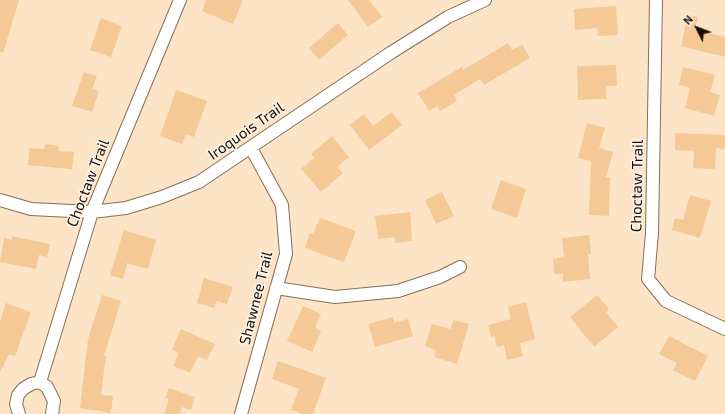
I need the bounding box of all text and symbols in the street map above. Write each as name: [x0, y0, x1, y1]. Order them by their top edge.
north arrow: [677, 8, 717, 48]
text: N: [680, 12, 695, 27]
street label: Iroquois Trail: [205, 98, 287, 164]
street label: Choctaw Trail: [63, 137, 113, 229]
street label: Choctaw Trail: [627, 140, 647, 232]
street label: Shawnee Trail: [236, 249, 276, 347]

